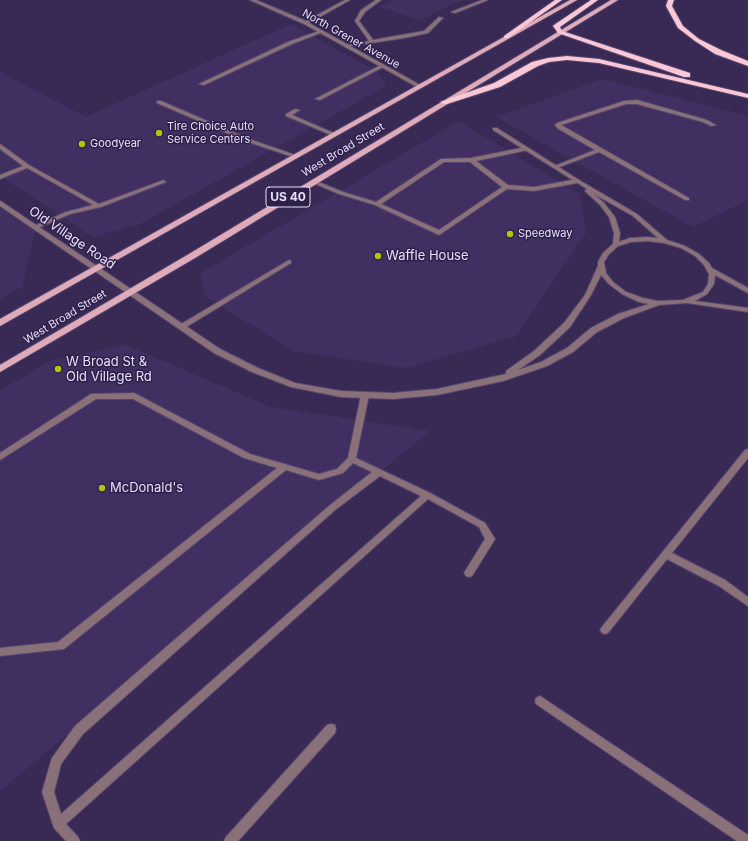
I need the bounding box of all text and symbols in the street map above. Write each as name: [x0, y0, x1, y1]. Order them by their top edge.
street label: North Grener Avenue: [300, 7, 402, 71]
place label: Tire Choice Auto Service Centers: [167, 120, 254, 146]
street label: West Broad Street: [299, 120, 387, 180]
marker: Tire Choice Auto Service Centers: [154, 128, 164, 138]
place label: Goodyear: [90, 137, 141, 151]
marker: Goodyear: [77, 139, 87, 149]
road number: US 40: [266, 187, 310, 207]
street label: Old Village Road: [26, 203, 118, 273]
place label: Speedway: [518, 227, 573, 241]
marker: Speedway: [505, 229, 515, 239]
place label: Waffle House: [386, 248, 469, 264]
marker: Waffle House: [373, 251, 383, 261]
street label: West Broad Street: [21, 287, 109, 347]
place label: W Broad St & Old Village Rd: [66, 354, 152, 385]
marker: W Broad St & Old Village Rd: [53, 364, 63, 374]
place label: McDonald's: [110, 480, 183, 496]
marker: McDonald's: [97, 483, 107, 493]

